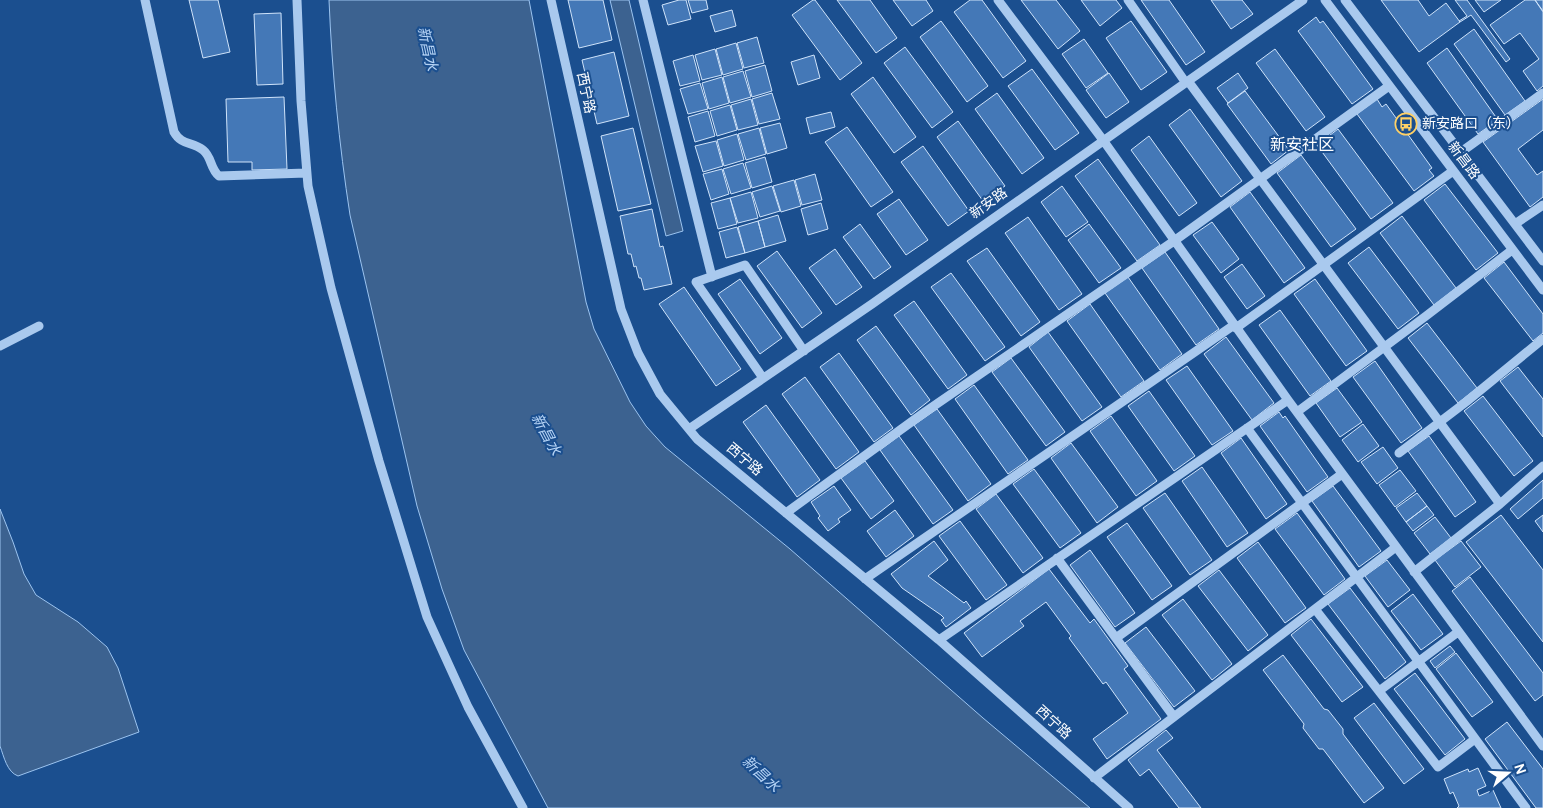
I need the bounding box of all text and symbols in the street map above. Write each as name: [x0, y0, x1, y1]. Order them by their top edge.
water label: 新昌水: [412, 25, 440, 74]
street label: 西宁路: [572, 70, 599, 115]
bus stop icon: 新安路口（东）: [1394, 112, 1418, 136]
place label: 新安路口（东）: [1422, 116, 1520, 133]
district label: 新安社区: [1270, 136, 1334, 156]
street label: 新昌路: [1444, 139, 1482, 183]
street label: 新安路: [967, 185, 1011, 223]
water label: 新昌水: [526, 411, 564, 460]
street label: 西宁路: [722, 439, 766, 480]
street label: 西宁路: [1032, 702, 1075, 743]
north arrow: [1483, 748, 1533, 798]
water label: 新昌水: [737, 753, 784, 798]
text: N: [1509, 762, 1529, 777]

